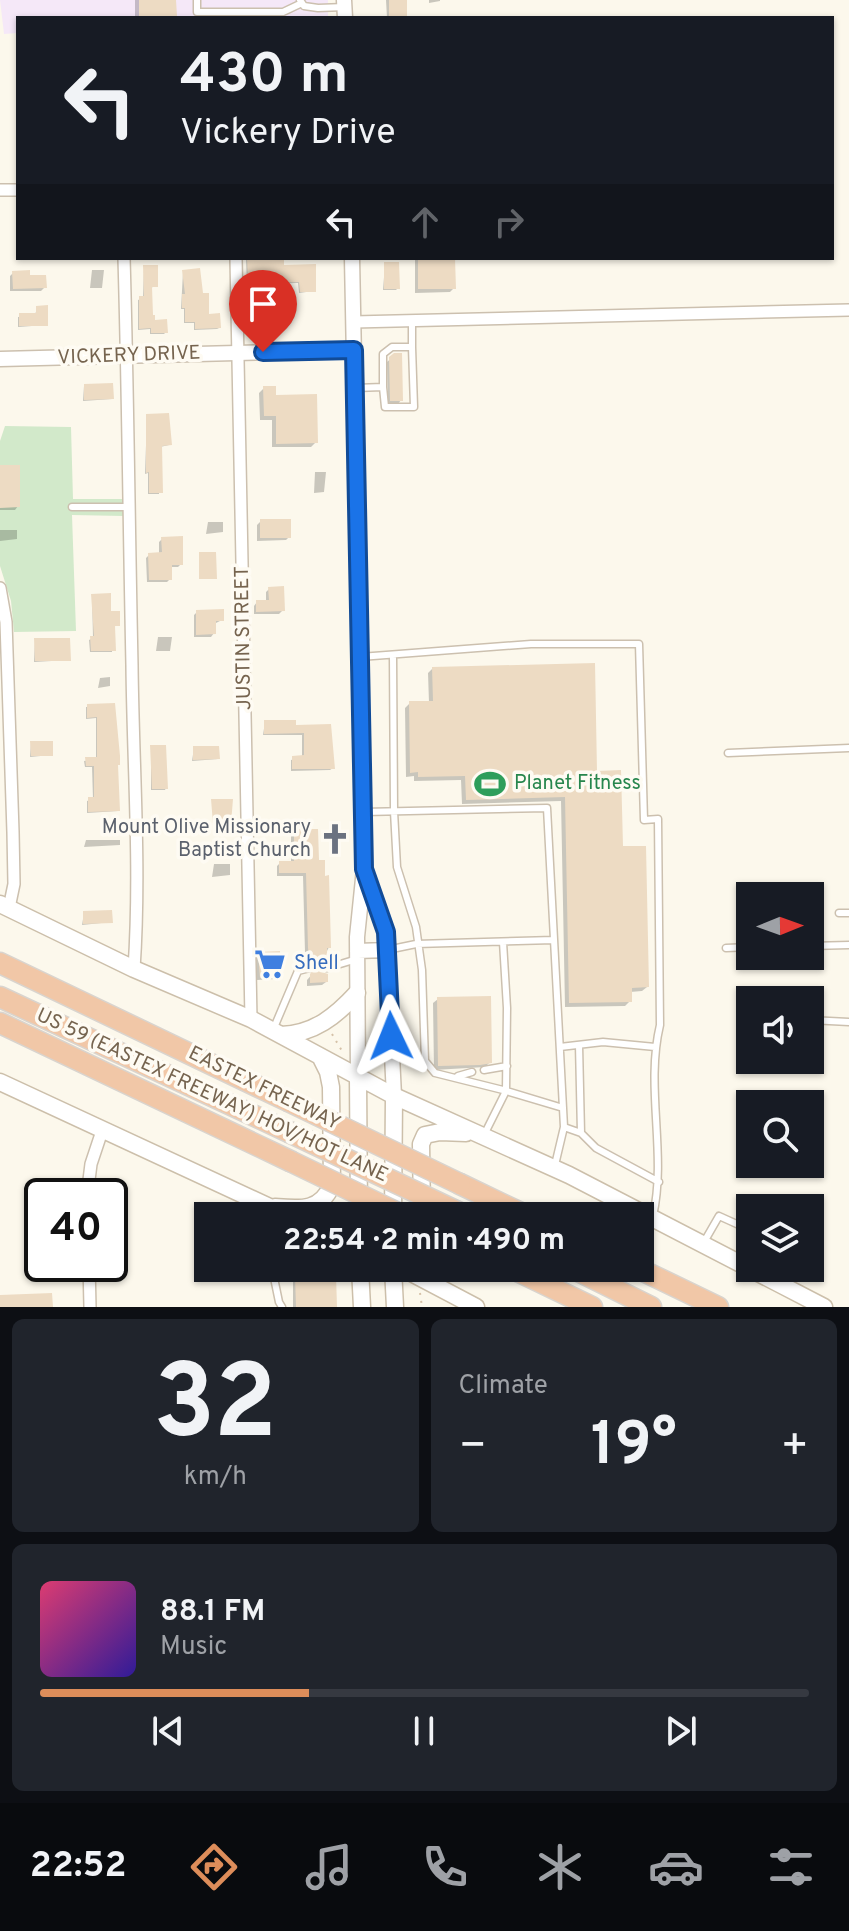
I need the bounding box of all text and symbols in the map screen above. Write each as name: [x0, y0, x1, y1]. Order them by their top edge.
text: 430 m: [180, 42, 349, 112]
icon: left: [48, 48, 152, 152]
text: Vickery Drive: [180, 111, 396, 157]
icon: left: [319, 200, 363, 244]
icon: ahead: [403, 200, 447, 244]
icon: right: [487, 200, 531, 244]
pin: [229, 270, 297, 352]
icon: arrive: [241, 282, 285, 326]
street label: VICKERY DRIVE: [57, 341, 201, 371]
street label: JUSTIN STREET: [230, 566, 258, 710]
sports icon: Planet Fitness: [473, 767, 507, 801]
place label: Planet Fitness: [514, 771, 641, 797]
place label: Mount Olive Missionary Baptist Church: [102, 815, 311, 864]
church icon: Mount Olive Missionary Baptist Church: [318, 822, 352, 856]
north arrow: [736, 882, 824, 970]
map controls: [736, 882, 824, 1282]
supermarket icon: Shell: [253, 947, 287, 981]
place label: Shell: [294, 951, 339, 977]
button: sound: [736, 986, 824, 1074]
position arrow: [349, 994, 433, 1078]
street label: US 59 (EASTEX FREEWAY) HOV/HOT LANE: [32, 1003, 392, 1189]
street label: EASTEX FREEWAY: [184, 1041, 344, 1137]
button: search: [736, 1090, 824, 1178]
speed limit sign: 40: [24, 1178, 128, 1282]
button: layers: [736, 1194, 824, 1282]
text: 22:54 · 2 min · 490 m: [283, 1223, 565, 1260]
text: 32: [153, 1343, 277, 1475]
text: Climate: [459, 1370, 548, 1403]
text: 19°: [591, 1410, 677, 1486]
text: −: [459, 1420, 487, 1476]
text: +: [781, 1420, 809, 1476]
text: km/h: [184, 1461, 247, 1494]
text: 88.1 FM: [160, 1594, 265, 1631]
text: Music: [160, 1631, 227, 1664]
icon: previous: [146, 1709, 190, 1753]
icon: pause: [402, 1709, 446, 1753]
icon: next: [659, 1709, 703, 1753]
icon: directions: [186, 1839, 242, 1895]
icon: music: [301, 1839, 357, 1895]
icon: phone: [417, 1839, 473, 1895]
icon: climate: [532, 1839, 588, 1895]
icon: car: [648, 1839, 704, 1895]
icon: filters: [763, 1839, 819, 1895]
text: 22:52: [30, 1844, 127, 1890]

